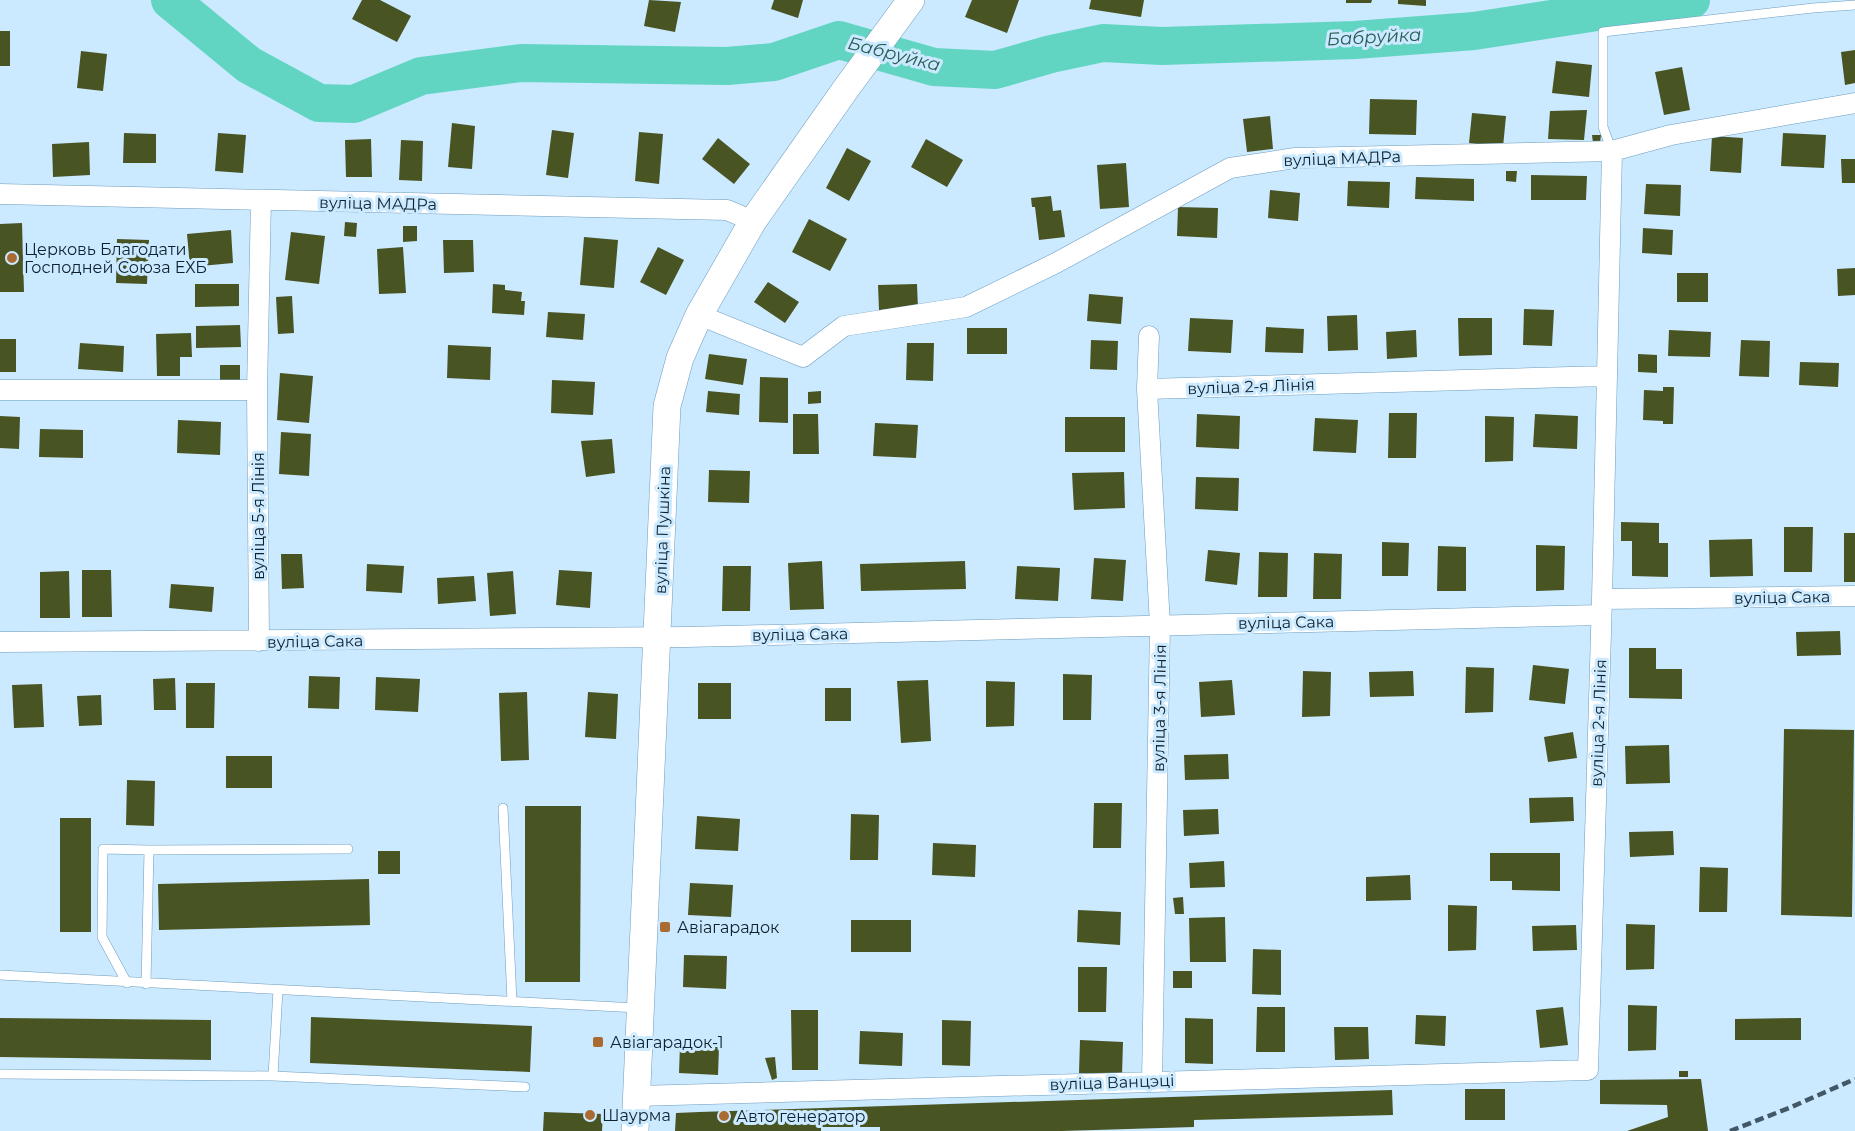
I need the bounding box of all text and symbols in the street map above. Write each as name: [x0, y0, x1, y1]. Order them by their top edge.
water label: Бабруйка: [1326, 24, 1422, 50]
water label: Бабруйка: [845, 32, 943, 76]
street label: вуліца МАДРа: [1283, 147, 1401, 170]
street label: вуліца МАДРа: [319, 193, 437, 214]
place label: Церковь Благодати Господней Союза ЕХБ: [24, 240, 207, 277]
marker: Церковь Благодати Господней Союза ЕХБ: [5, 251, 19, 265]
street label: вуліца 2-я Лінія: [1187, 375, 1315, 398]
street label: вуліца 5-я Лінія: [249, 452, 268, 580]
street label: вуліца Пушкіна: [651, 466, 674, 594]
street label: вуліца Сака: [1734, 587, 1830, 608]
street label: вуліца Сака: [1238, 612, 1334, 633]
street label: вуліца Сака: [752, 624, 848, 645]
street label: вуліца Сака: [267, 631, 363, 652]
street label: вуліца 3-я Лінія: [1149, 644, 1170, 772]
street label: вуліца 2-я Лінія: [1587, 659, 1610, 787]
place label: Авіагарадок: [677, 918, 780, 937]
marker: Авіагарадок: [658, 920, 672, 934]
place label: Авіагарадок-1: [610, 1033, 724, 1052]
marker: Авіагарадок-1: [591, 1035, 605, 1049]
street label: вуліца Ванцэці: [1049, 1071, 1175, 1094]
place label: Шаурма: [602, 1106, 671, 1125]
place label: Авто генератор: [736, 1107, 866, 1126]
marker: Шаурма: [583, 1108, 597, 1122]
marker: Авто генератор: [717, 1109, 731, 1123]

